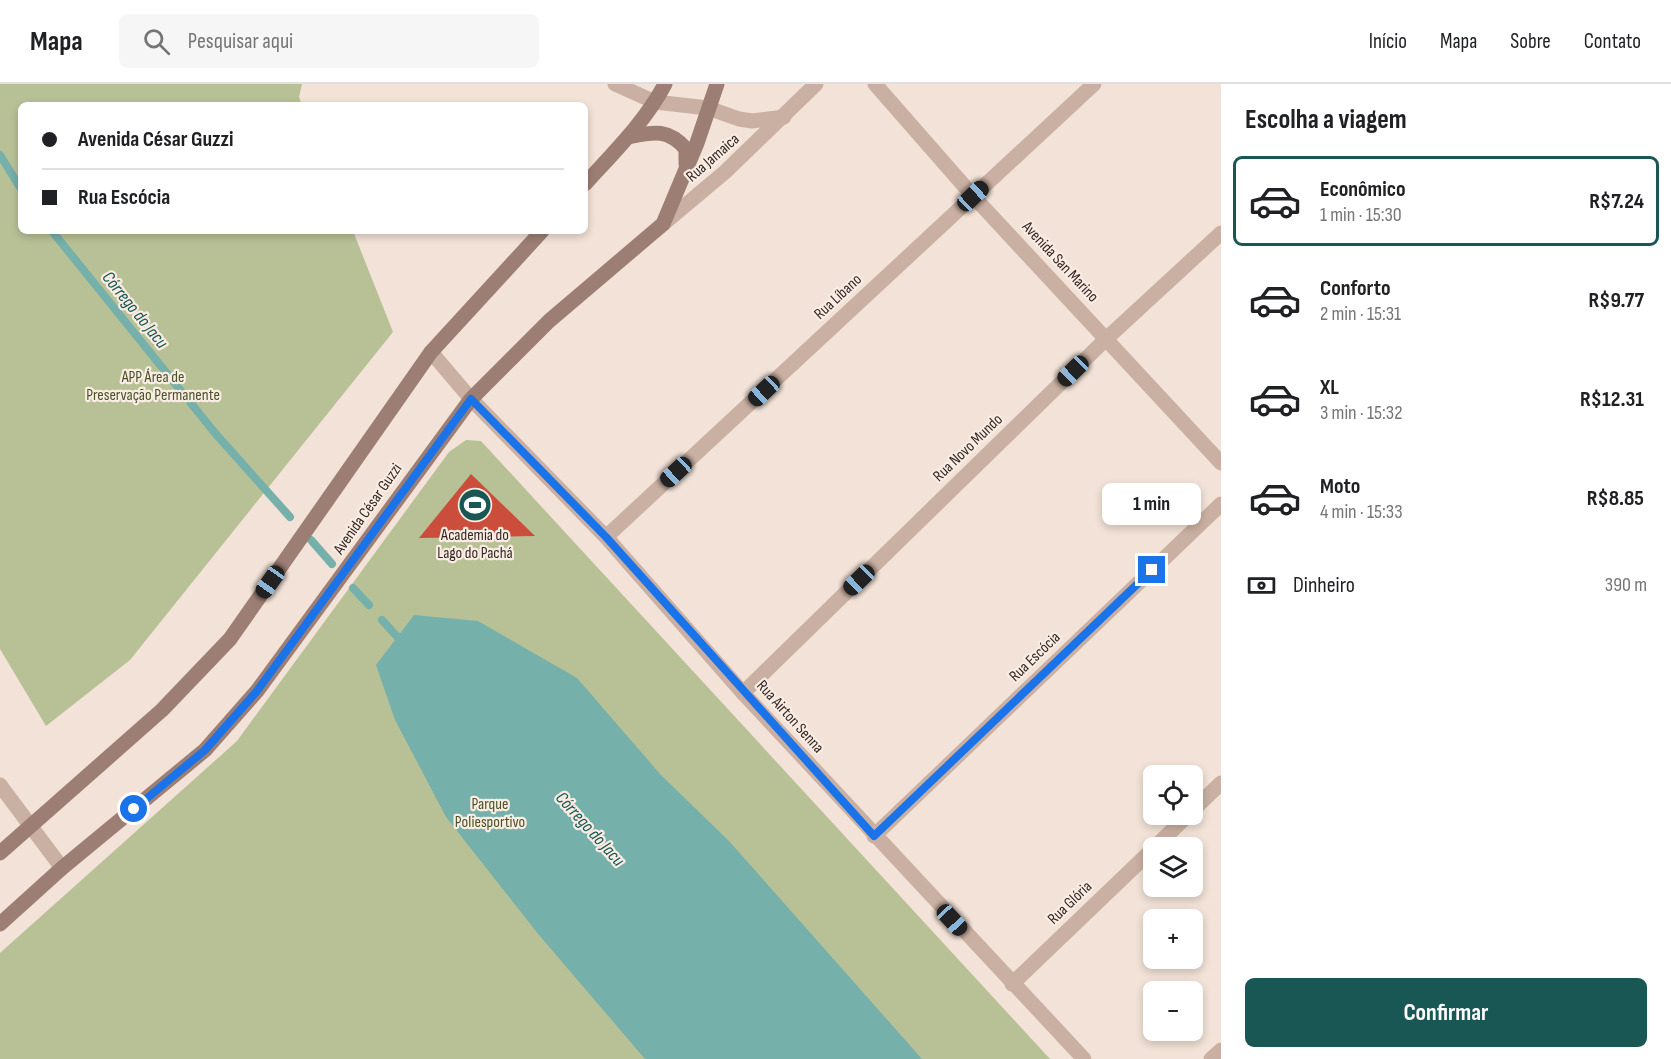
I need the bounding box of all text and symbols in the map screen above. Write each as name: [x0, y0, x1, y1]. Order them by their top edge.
search box: [119, 14, 539, 68]
text: Mapa: [30, 25, 83, 58]
icon: search: [140, 25, 173, 58]
text: Pesquisar aqui: [188, 28, 293, 55]
text: Início: [1369, 29, 1407, 54]
text: Mapa: [1440, 29, 1477, 54]
text: Sobre: [1510, 29, 1551, 54]
text: Contato: [1584, 29, 1641, 54]
text: Escolha a viagem: [1245, 104, 1407, 136]
text: Avenida César Guzzi: [78, 126, 233, 153]
street label: Rua Jamaica: [683, 130, 743, 186]
icon: car: [1248, 174, 1302, 228]
text: Econômico: [1320, 176, 1406, 203]
car: [954, 177, 992, 215]
text: Rua Escócia: [78, 184, 170, 211]
text: R$7.24: [1589, 188, 1644, 215]
text: 1 min · 15:30: [1320, 203, 1402, 227]
street label: Avenida San Marino: [1017, 217, 1102, 306]
water label: Córrego do Jacu: [98, 267, 173, 353]
street label: Rua Líbano: [810, 270, 866, 324]
icon: car: [1248, 273, 1302, 327]
text: Conforto: [1320, 275, 1391, 302]
text: R$9.77: [1588, 287, 1644, 314]
text: 2 min · 15:31: [1320, 302, 1401, 326]
car: [1054, 352, 1092, 390]
park label: APP Área de Preservação Permanente: [86, 368, 220, 405]
car: [745, 372, 783, 410]
icon: car: [1248, 372, 1302, 426]
text: XL: [1320, 374, 1339, 401]
text: R$12.31: [1580, 386, 1644, 413]
text: 3 min · 15:32: [1320, 401, 1402, 425]
street label: Rua Novo Mundo: [929, 410, 1007, 486]
car: [657, 453, 695, 491]
street label: Avenida César Guzzi: [329, 460, 406, 559]
icon: car: [1248, 471, 1302, 525]
text: Moto: [1320, 473, 1360, 500]
callout: 1 min: [1102, 483, 1202, 525]
text: R$8.85: [1587, 485, 1644, 512]
sports icon: Academia do Lago do Pachá: [457, 487, 493, 523]
text: 1 min: [1133, 492, 1170, 516]
text: 4 min · 15:33: [1320, 500, 1403, 524]
place label: Academia do Lago do Pachá: [437, 526, 513, 563]
route end: [1138, 556, 1165, 583]
car: [840, 561, 878, 599]
car: [252, 562, 288, 602]
icon: cash: [1245, 569, 1278, 602]
text: Dinheiro: [1293, 572, 1355, 599]
text: 390 m: [1605, 573, 1647, 597]
street label: Rua Escócia: [1006, 628, 1064, 686]
street label: Rua Airton Senna: [752, 677, 828, 757]
map controls: [1143, 765, 1203, 1041]
button: locate: [1143, 765, 1203, 825]
water label: Córrego do Jacu: [551, 787, 629, 871]
route start: [120, 795, 147, 822]
park label: Parque Poliesportivo: [455, 795, 525, 832]
button: layers: [1143, 837, 1203, 897]
street label: Rua Glória: [1044, 877, 1096, 929]
car: [933, 901, 971, 939]
button: +: [1143, 909, 1203, 969]
button: Confirmar: [1245, 978, 1647, 1047]
button: −: [1143, 981, 1203, 1041]

